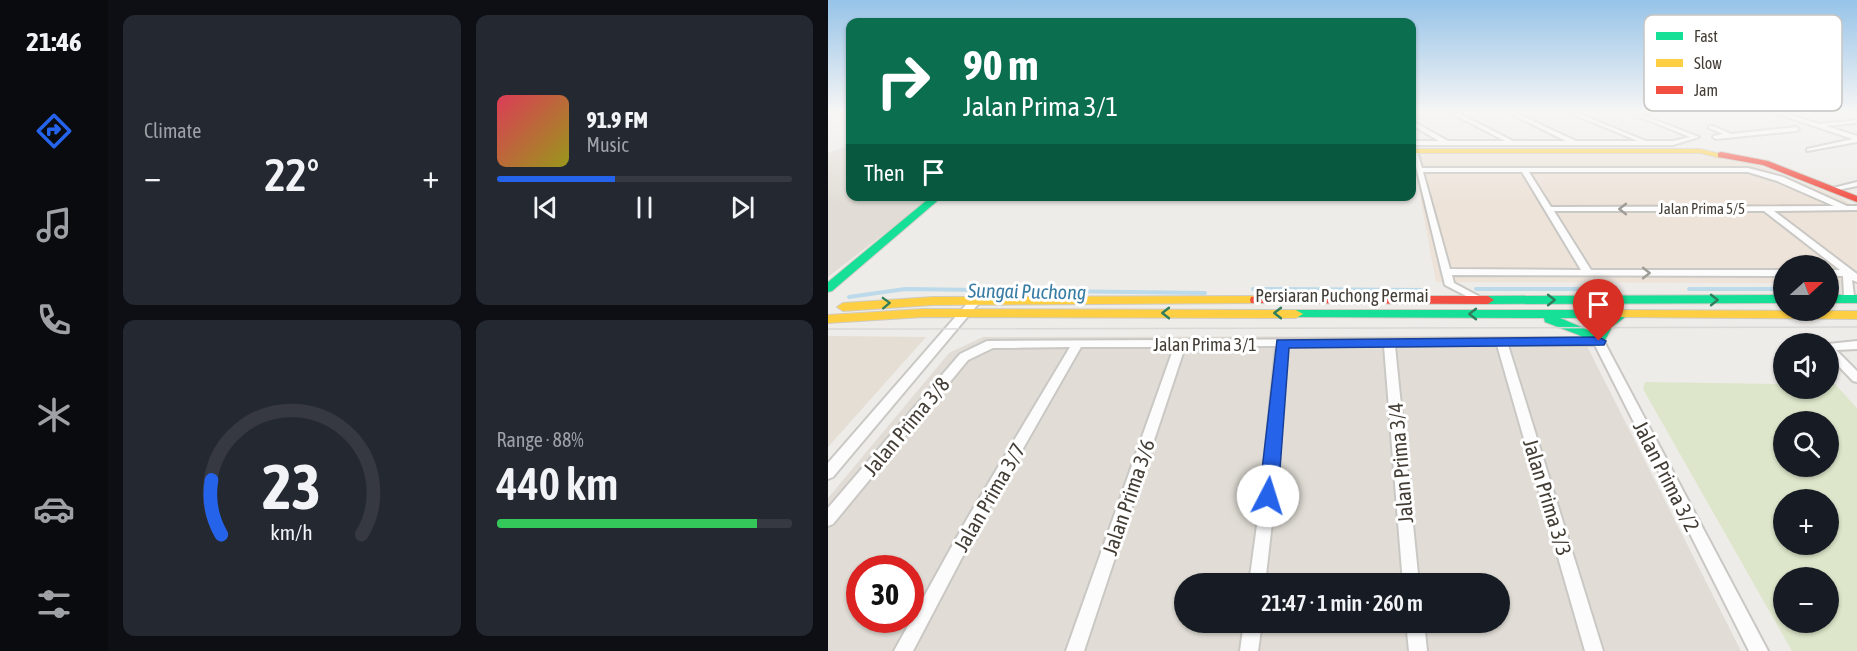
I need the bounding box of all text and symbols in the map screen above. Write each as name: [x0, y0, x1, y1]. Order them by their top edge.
legend: [1644, 15, 1842, 111]
text: 21:46: [26, 26, 82, 57]
text: Fast: [1694, 27, 1718, 45]
text: 90 m: [963, 41, 1038, 89]
icon: right: [864, 42, 942, 120]
text: Slow: [1694, 54, 1722, 72]
text: Jam: [1694, 81, 1718, 99]
text: Jalan Prima 3/1: [963, 91, 1118, 122]
text: 91.9 FM: [587, 107, 648, 133]
icon: directions: [33, 110, 75, 152]
text: Climate: [144, 119, 201, 142]
text: Music: [587, 133, 629, 156]
text: 22°: [264, 149, 319, 201]
icon: arrive: [917, 156, 950, 189]
text: −: [144, 157, 161, 195]
text: +: [422, 157, 439, 195]
text: Then: [864, 160, 905, 186]
icon: previous: [529, 191, 562, 224]
icon: pause: [628, 191, 661, 224]
icon: next: [726, 191, 759, 224]
street label: Jalan Prima 5/5: [1659, 200, 1745, 217]
one-way arrow: [1619, 203, 1628, 215]
icon: music: [33, 204, 75, 246]
north arrow: [1773, 255, 1839, 321]
map controls: [1773, 255, 1839, 633]
one-way arrow: [1642, 267, 1651, 279]
water label: Sungai Puchong: [967, 278, 1086, 304]
pin: [1573, 279, 1624, 341]
street label: Persiaran Puchong Permai: [1255, 285, 1429, 306]
icon: arrive: [1582, 288, 1615, 321]
one-way arrow: [1547, 294, 1556, 306]
one-way arrow: [1710, 294, 1719, 306]
one-way arrow: [882, 297, 891, 309]
icon: phone: [33, 299, 75, 341]
one-way arrow: [1161, 307, 1170, 319]
one-way arrow: [1274, 307, 1283, 319]
one-way arrow: [1469, 308, 1478, 320]
button: sound: [1773, 333, 1839, 399]
street label: Jalan Prima 3/1: [1153, 334, 1257, 355]
street label: Jalan Prima 3/8: [858, 372, 954, 480]
icon: climate: [33, 394, 75, 436]
street label: Jalan Prima 3/4: [1383, 402, 1417, 524]
button: search: [1773, 411, 1839, 477]
street label: Jalan Prima 3/2: [1629, 417, 1705, 535]
text: Range · 88%: [497, 428, 584, 451]
street label: Jalan Prima 3/6: [1097, 436, 1159, 558]
street label: Jalan Prima 3/3: [1519, 436, 1577, 558]
street label: Jalan Prima 3/7: [948, 439, 1030, 555]
text: 23: [262, 451, 321, 522]
text: 440 km: [497, 458, 618, 510]
position arrow: [1236, 464, 1300, 528]
icon: car: [33, 488, 75, 530]
button: +: [1773, 489, 1839, 555]
text: km/h: [270, 520, 313, 545]
speed limit sign: 30: [846, 555, 924, 633]
button: −: [1773, 567, 1839, 633]
icon: filters: [33, 583, 75, 625]
text: 21:47 · 1 min · 260 m: [1261, 590, 1423, 616]

